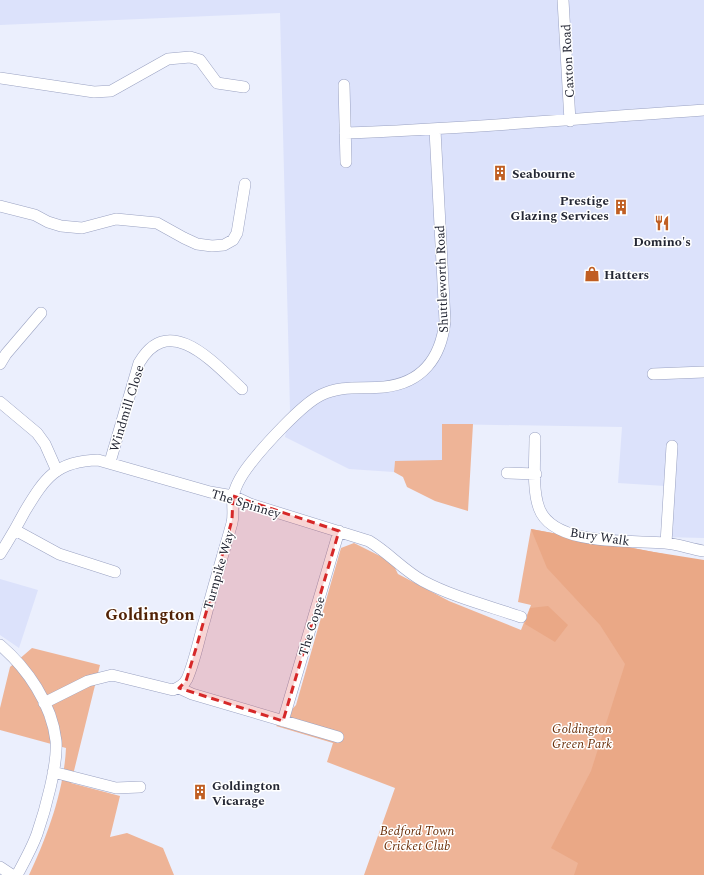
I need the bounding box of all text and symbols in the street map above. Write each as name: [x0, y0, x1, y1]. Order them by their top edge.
street label: Caxton Road: [556, 24, 580, 98]
building icon: Seabourne: [491, 164, 509, 182]
place label: Seabourne: [512, 164, 575, 184]
place label: Prestige Glazing Services: [511, 191, 609, 226]
building icon: Prestige Glazing Services: [612, 198, 630, 216]
restaurant icon: Domino's: [653, 214, 671, 232]
street label: Shuttleworth Road: [430, 225, 454, 333]
place label: Domino's: [633, 232, 691, 252]
shop icon: Hatters: [583, 265, 601, 283]
place label: Hatters: [604, 265, 649, 285]
street label: Windmill Close: [104, 362, 150, 454]
street label: The Spinney: [208, 484, 284, 524]
street label: Bury Walk: [568, 522, 631, 552]
street label: Turnpike Way: [198, 528, 240, 612]
street label: The Copse: [293, 594, 331, 659]
district label: Goldington: [105, 602, 195, 628]
park label: Goldington Green Park: [552, 719, 612, 754]
place label: Goldington Vicarage: [212, 776, 280, 811]
building icon: Goldington Vicarage: [191, 783, 209, 801]
park label: Bedford Town Cricket Club: [380, 821, 454, 856]

